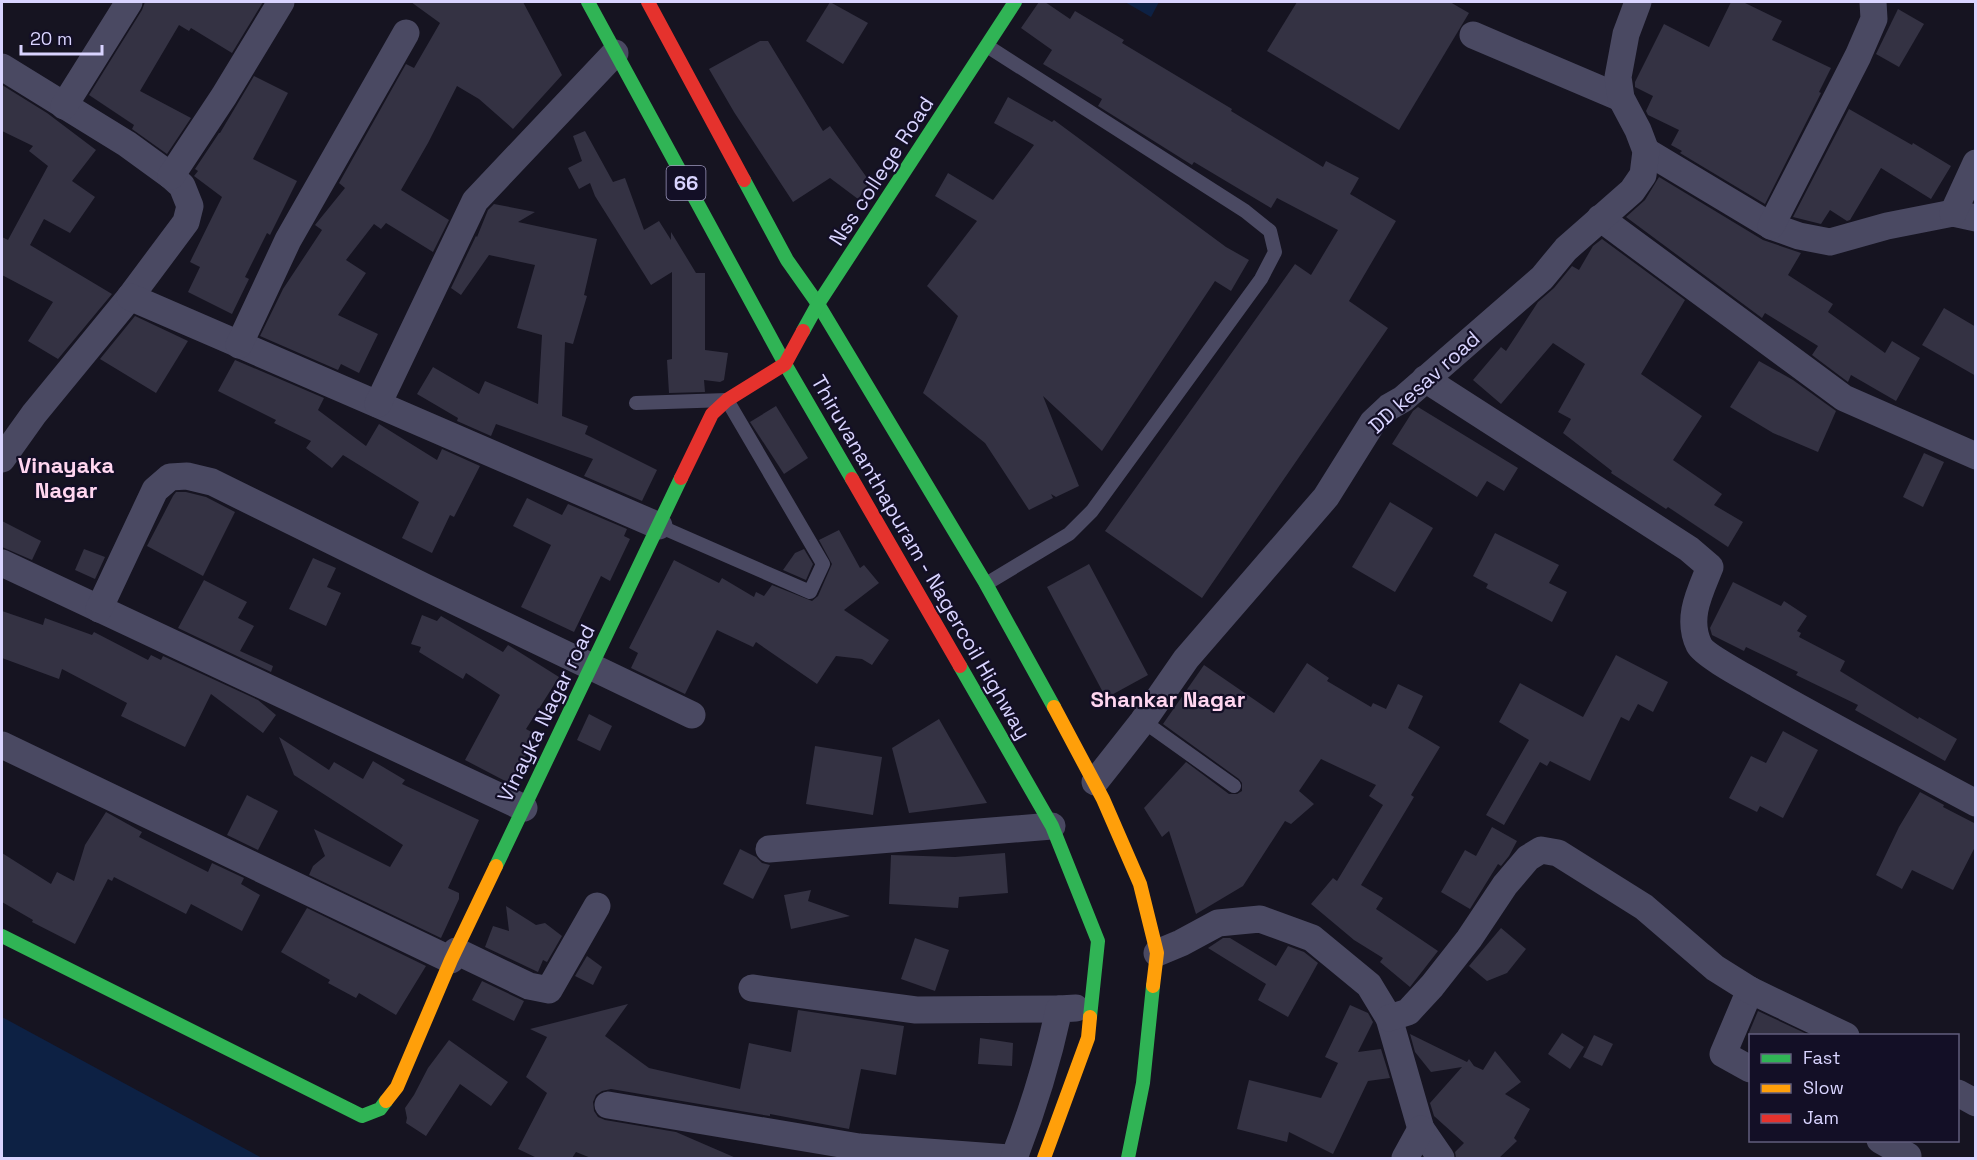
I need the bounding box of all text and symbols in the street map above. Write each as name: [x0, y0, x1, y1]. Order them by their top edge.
scale bar: [21, 18, 102, 56]
text: 20 m: [30, 27, 73, 50]
street label: Nss college Road: [823, 91, 939, 251]
road number: 66: [666, 166, 706, 200]
street label: DD kesav road: [1363, 325, 1485, 439]
street label: Thiruvananthapuram - Nagercoil Highway: [805, 370, 1037, 744]
district label: Vinayaka Nagar: [18, 451, 115, 504]
street label: Vinayka Nagar road: [491, 620, 601, 806]
district label: Shankar Nagar: [1090, 685, 1246, 713]
legend: [1749, 1034, 1959, 1142]
text: Fast: [1803, 1046, 1840, 1069]
text: Slow: [1803, 1076, 1844, 1099]
text: Jam: [1803, 1106, 1839, 1129]

